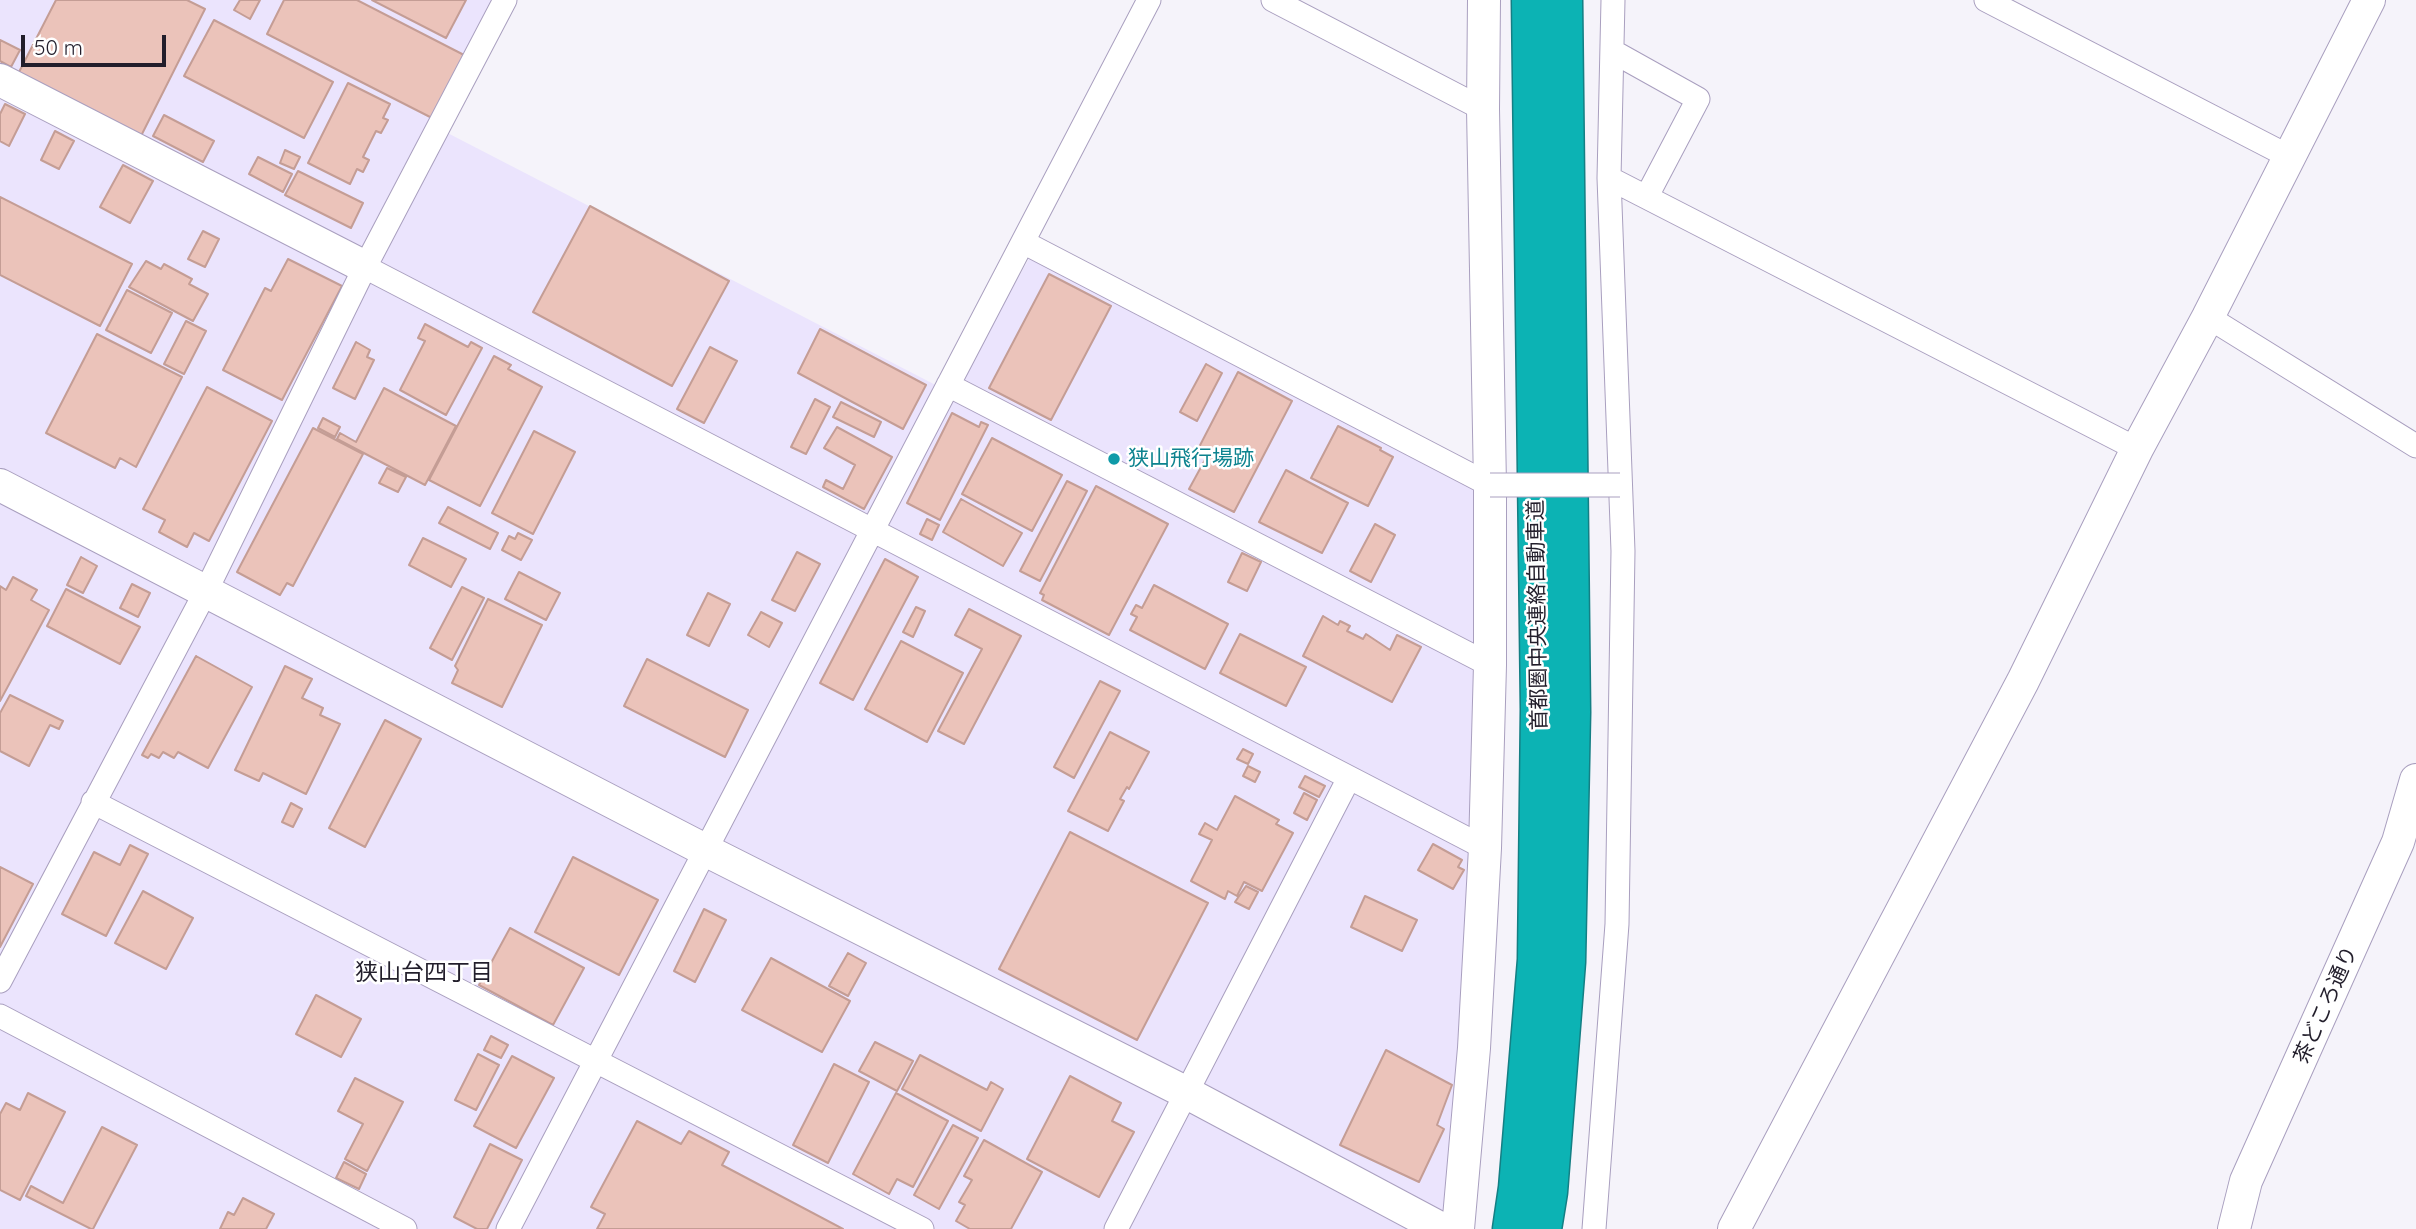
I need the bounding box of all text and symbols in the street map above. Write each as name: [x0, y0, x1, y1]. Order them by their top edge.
scale bar: [24, 21, 170, 65]
text: 50 m: [34, 34, 83, 60]
place label: 狭山飛行場跡: [1128, 446, 1254, 472]
marker: 狭山飛行場跡: [1106, 451, 1122, 467]
street label: 首都圏中央連絡自動車道: [1523, 499, 1553, 731]
street label: 茶どころ通り: [2289, 942, 2363, 1068]
district label: 狭山台四丁目: [355, 959, 493, 987]

